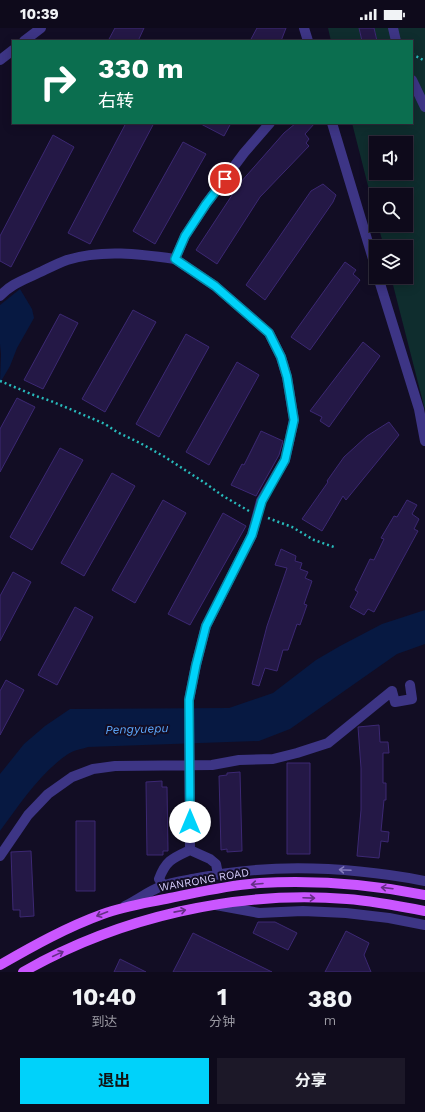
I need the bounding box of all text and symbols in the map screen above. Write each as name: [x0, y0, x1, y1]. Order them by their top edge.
text: 10:39: [20, 5, 59, 23]
text: 330 m: [98, 52, 184, 85]
icon: right: [32, 56, 84, 108]
text: 右转: [98, 90, 134, 111]
map controls: [369, 136, 413, 284]
button: sound: [369, 136, 413, 180]
pin: [208, 162, 242, 196]
icon: arrive: [214, 168, 236, 190]
button: search: [369, 188, 413, 232]
button: layers: [369, 240, 413, 284]
water label: Pengyuepu: [105, 721, 169, 737]
position arrow: [169, 801, 211, 843]
street label: WANRONG ROAD: [158, 866, 250, 894]
one-way arrow: [339, 866, 352, 874]
one-way arrow: [251, 880, 264, 887]
one-way arrow: [381, 884, 394, 892]
one-way arrow: [302, 894, 315, 901]
one-way arrow: [173, 907, 186, 915]
one-way arrow: [97, 911, 109, 919]
one-way arrow: [51, 950, 63, 957]
text: 10:40: [73, 983, 137, 1011]
text: 1: [217, 983, 227, 1011]
text: 380: [308, 985, 352, 1013]
text: m: [324, 1013, 336, 1028]
text: 到达: [92, 1014, 118, 1029]
text: 分钟: [209, 1014, 235, 1029]
button: 退出: [20, 1058, 209, 1104]
button: 分享: [217, 1058, 405, 1104]

